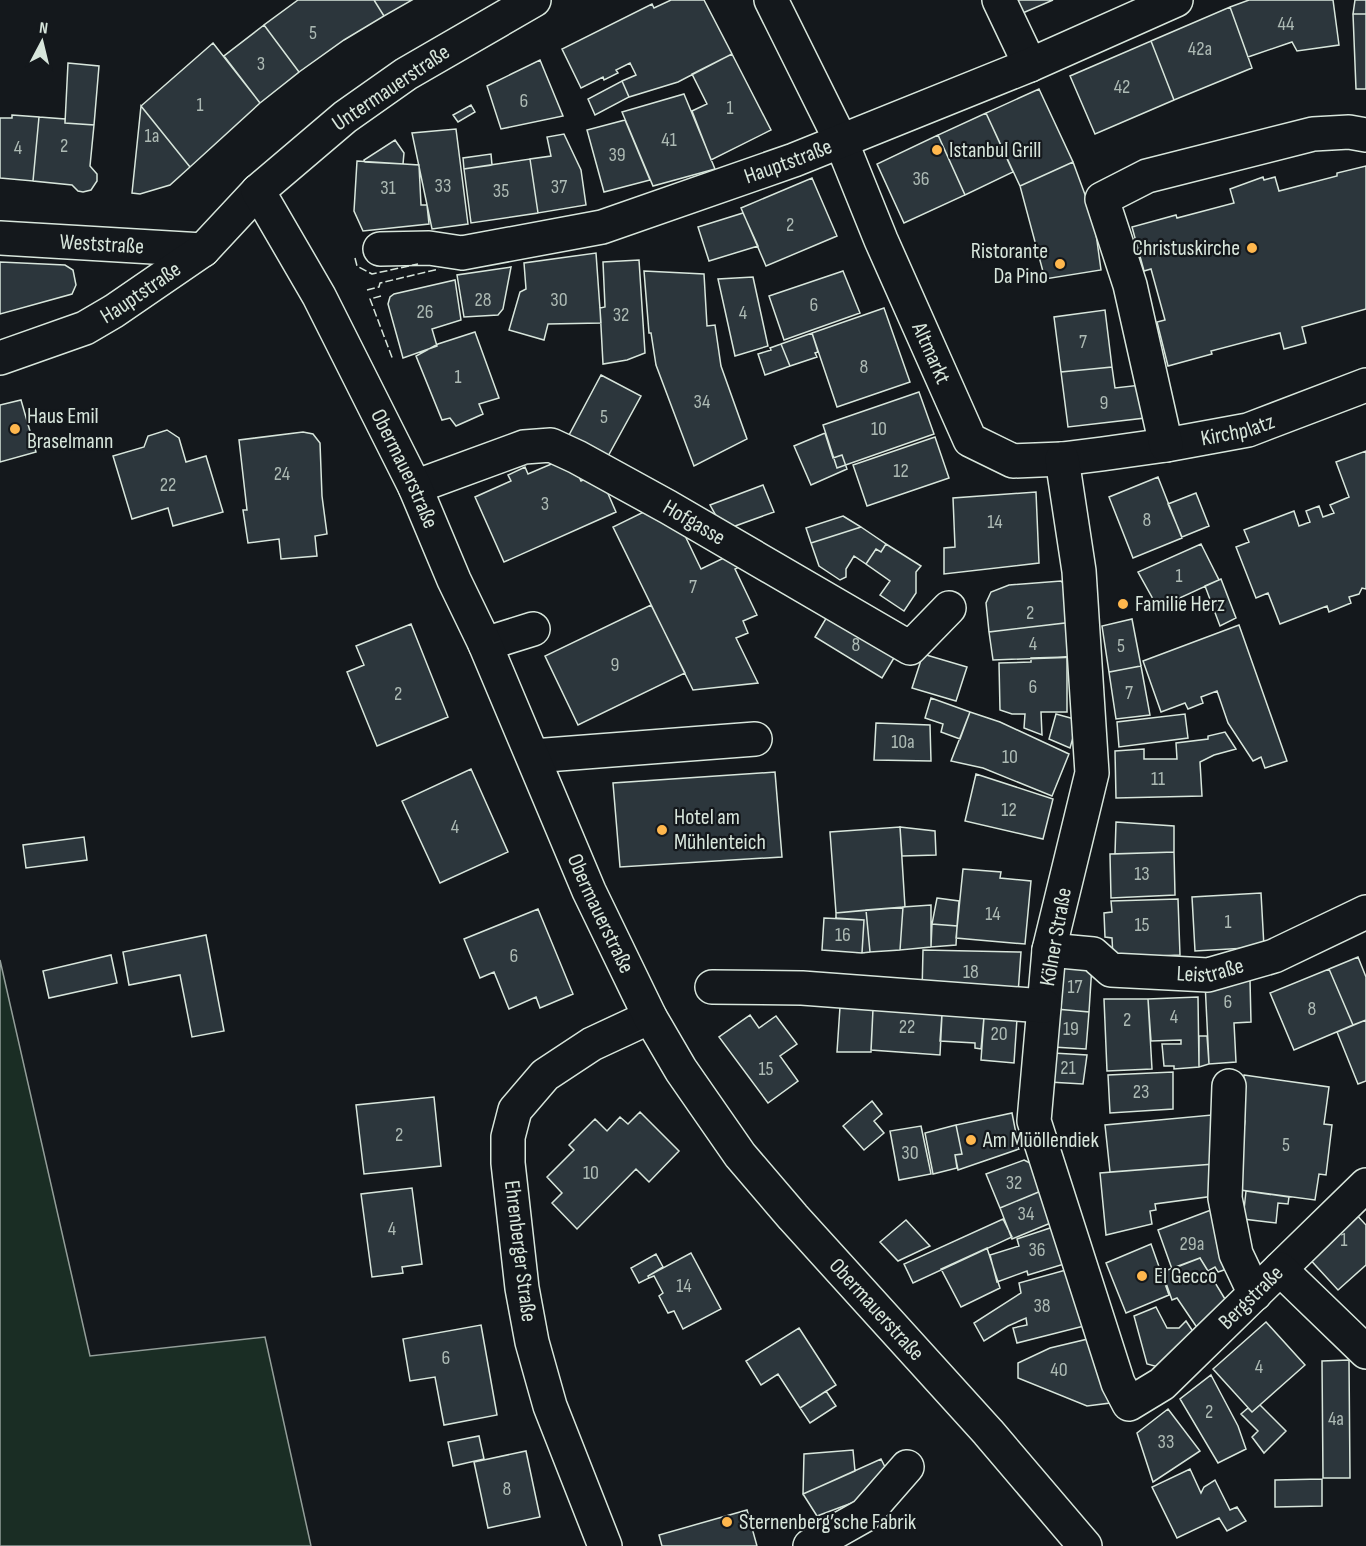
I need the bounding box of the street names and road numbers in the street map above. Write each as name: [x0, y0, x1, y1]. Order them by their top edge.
street label: Untermauerstraße: [327, 39, 455, 137]
street label: Hauptstraße: [740, 133, 836, 190]
street label: Weststraße: [59, 228, 145, 260]
street label: Hauptstraße: [95, 256, 186, 330]
street label: Altmarkt: [905, 317, 957, 388]
street label: Obermauerstraße: [365, 405, 444, 532]
street label: Kirchplatz: [1199, 408, 1278, 452]
street label: Hofgasse: [658, 494, 730, 551]
street label: Obermauerstraße: [561, 849, 640, 978]
street label: Kölner Straße: [1034, 886, 1078, 988]
street label: Leistraße: [1176, 952, 1247, 989]
street label: Ehrenberger Straße: [498, 1179, 542, 1323]
street label: Obermauerstraße: [823, 1253, 930, 1366]
street label: Bergstraße: [1213, 1260, 1289, 1335]

